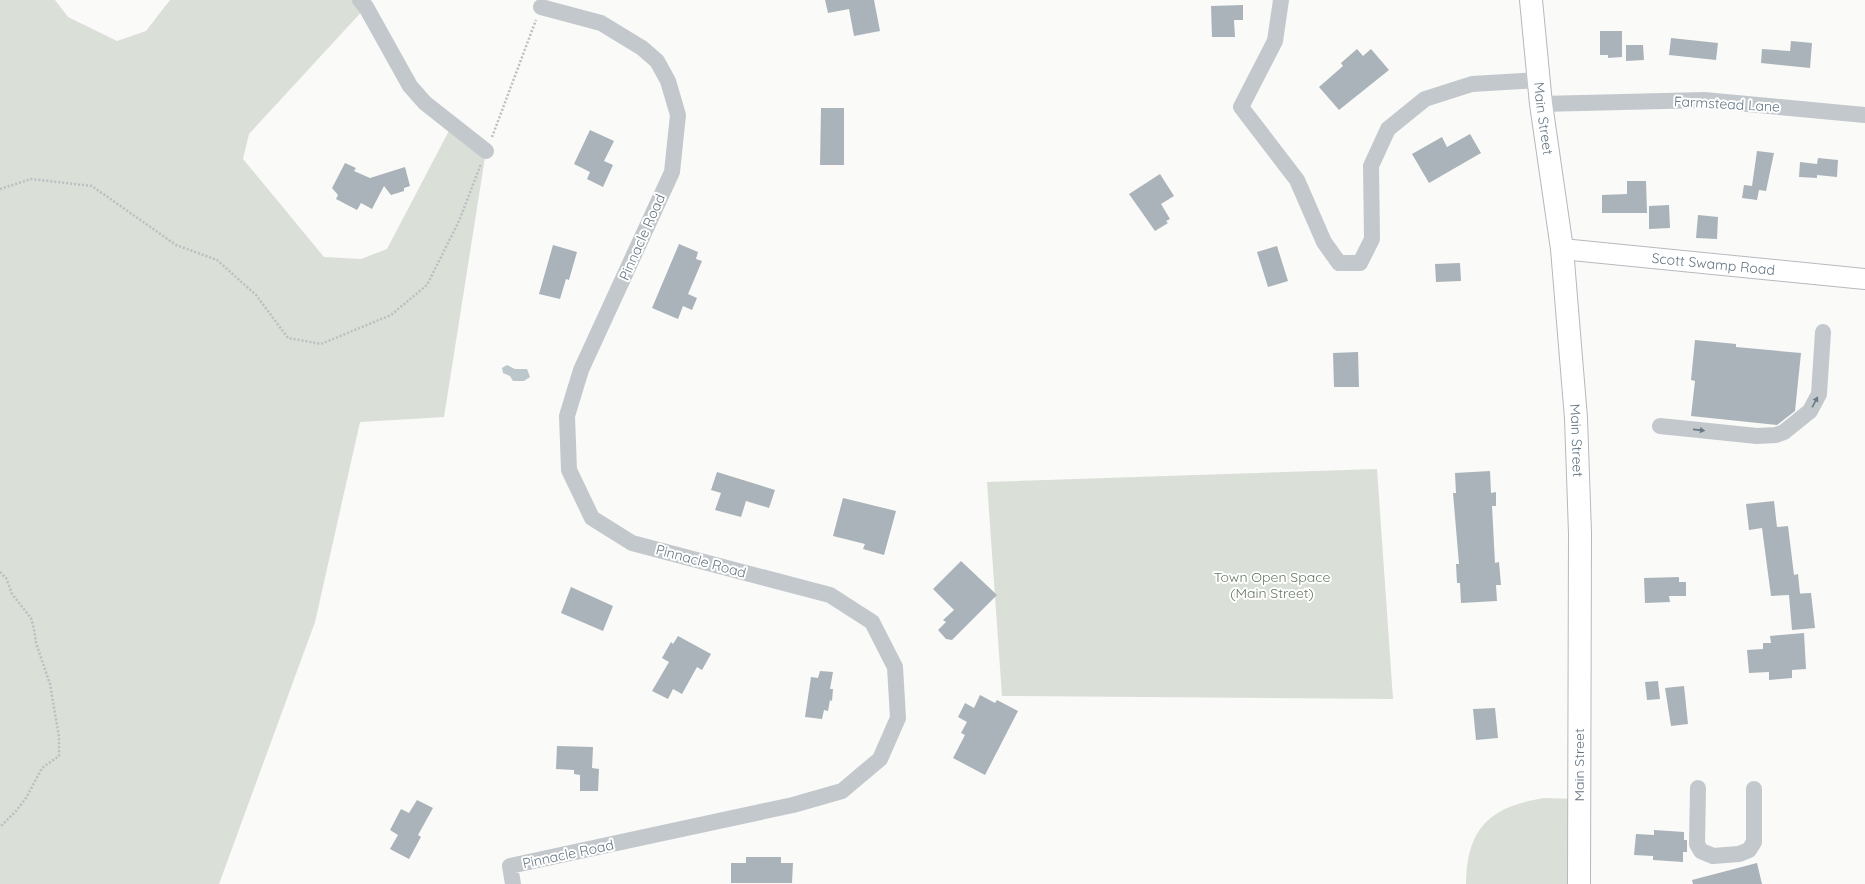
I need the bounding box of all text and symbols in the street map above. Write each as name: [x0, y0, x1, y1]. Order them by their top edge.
street label: Main Street: [1530, 81, 1557, 156]
street label: Farmstead Lane: [1673, 92, 1781, 116]
street label: Pinnacle Road: [615, 191, 669, 283]
street label: Scott Swamp Road: [1651, 249, 1776, 279]
one-way arrow: [1811, 396, 1818, 408]
street label: Main Street: [1566, 403, 1587, 478]
one-way arrow: [1693, 427, 1705, 433]
street label: Pinnacle Road: [654, 540, 748, 582]
park label: Town Open Space (Main Street): [1214, 568, 1330, 602]
street label: Main Street: [1570, 728, 1588, 802]
street label: Pinnacle Road: [521, 836, 615, 872]

